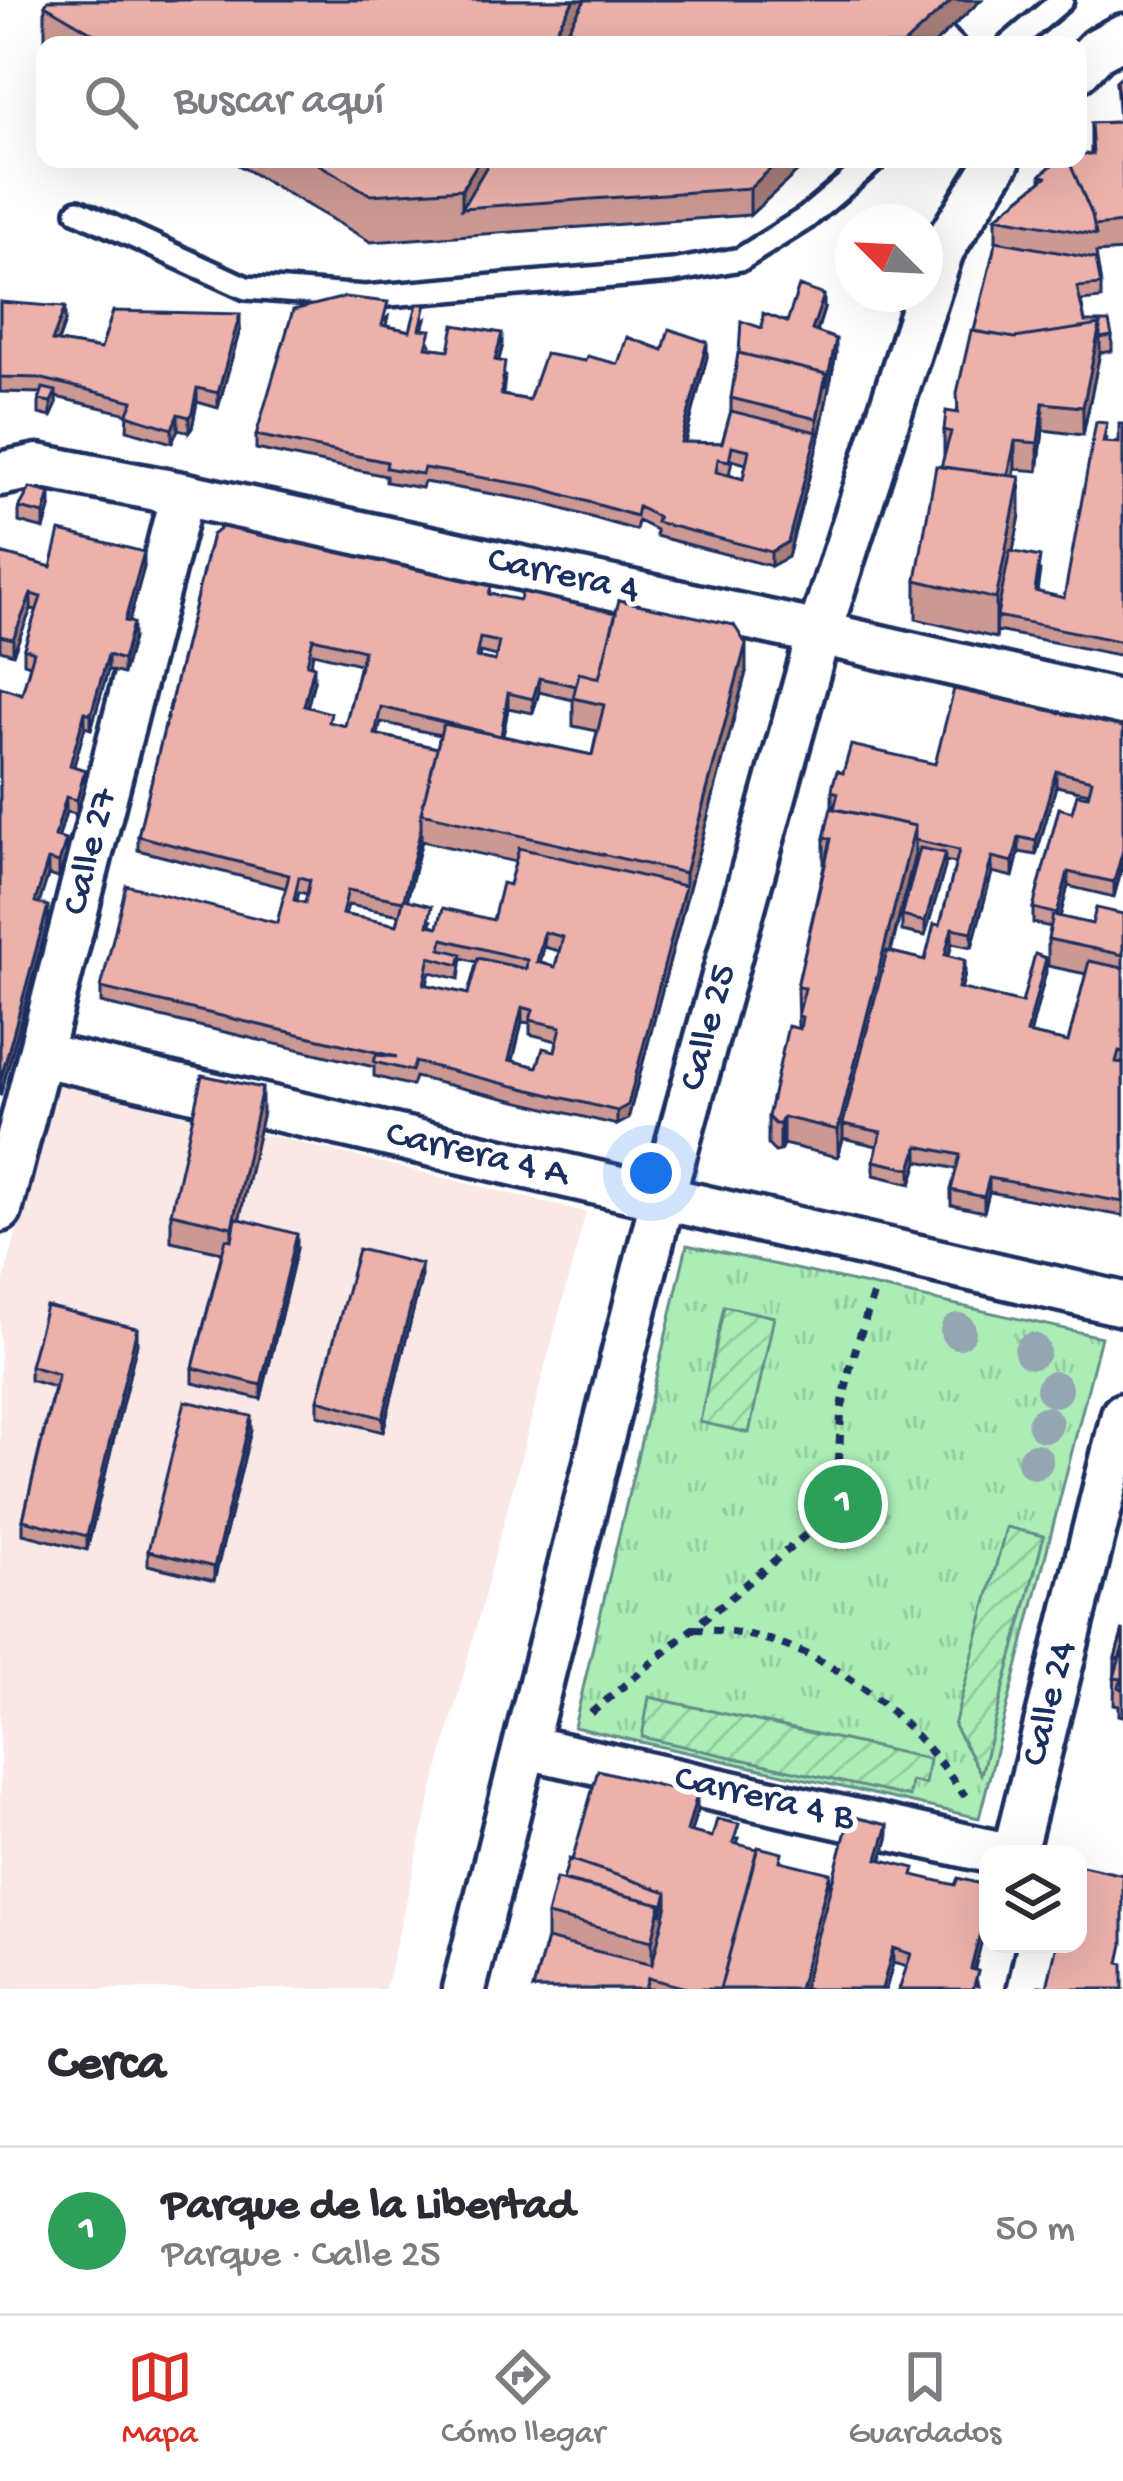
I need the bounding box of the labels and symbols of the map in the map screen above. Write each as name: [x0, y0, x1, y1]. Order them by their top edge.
north arrow: [835, 204, 943, 312]
street label: Carrera 4: [483, 539, 643, 615]
street label: Calle 27: [54, 782, 130, 920]
street label: Calle 25: [671, 960, 749, 1096]
street label: Carrera 4 A: [381, 1113, 575, 1200]
your location: [621, 1143, 681, 1203]
pin: 1: [804, 1459, 882, 1549]
street label: Calle 24: [1013, 1637, 1089, 1771]
street label: Carrera 4 B: [670, 1757, 859, 1843]

